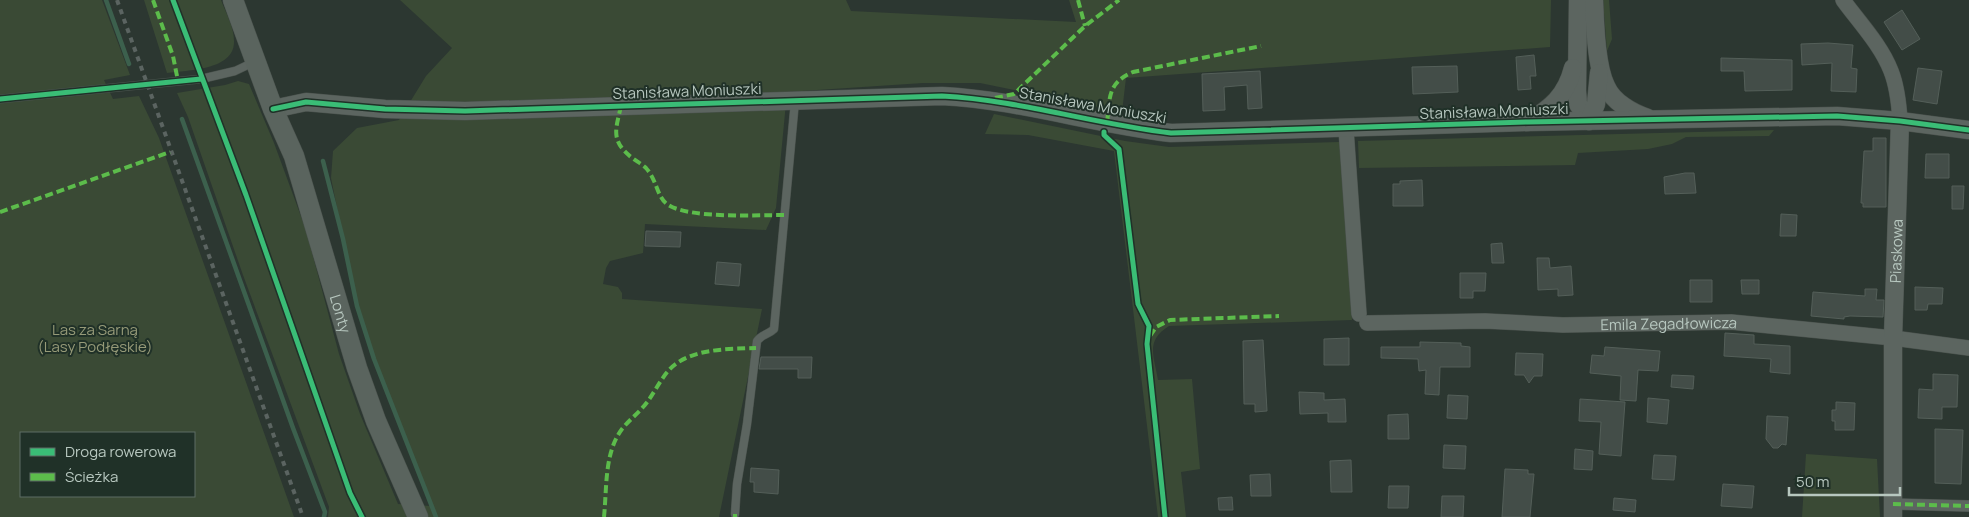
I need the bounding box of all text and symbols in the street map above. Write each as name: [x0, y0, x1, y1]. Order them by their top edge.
street label: Stanisława Moniuszki: [612, 78, 762, 104]
street label: Stanisława Moniuszki: [1018, 82, 1168, 128]
street label: Stanisława Moniuszki: [1419, 98, 1569, 124]
street label: Piaskowa: [1884, 219, 1907, 283]
street label: Lonty: [325, 292, 357, 335]
street label: Emila Zegadłowicza: [1600, 311, 1738, 335]
park label: Las za Sarną (Lasy Podłęskie): [37, 319, 153, 357]
legend: [20, 432, 195, 497]
text: Droga rowerowa: [65, 441, 176, 462]
scale bar: [1789, 464, 1900, 496]
text: Ścieżka: [65, 466, 118, 487]
text: 50 m: [1796, 471, 1830, 492]

